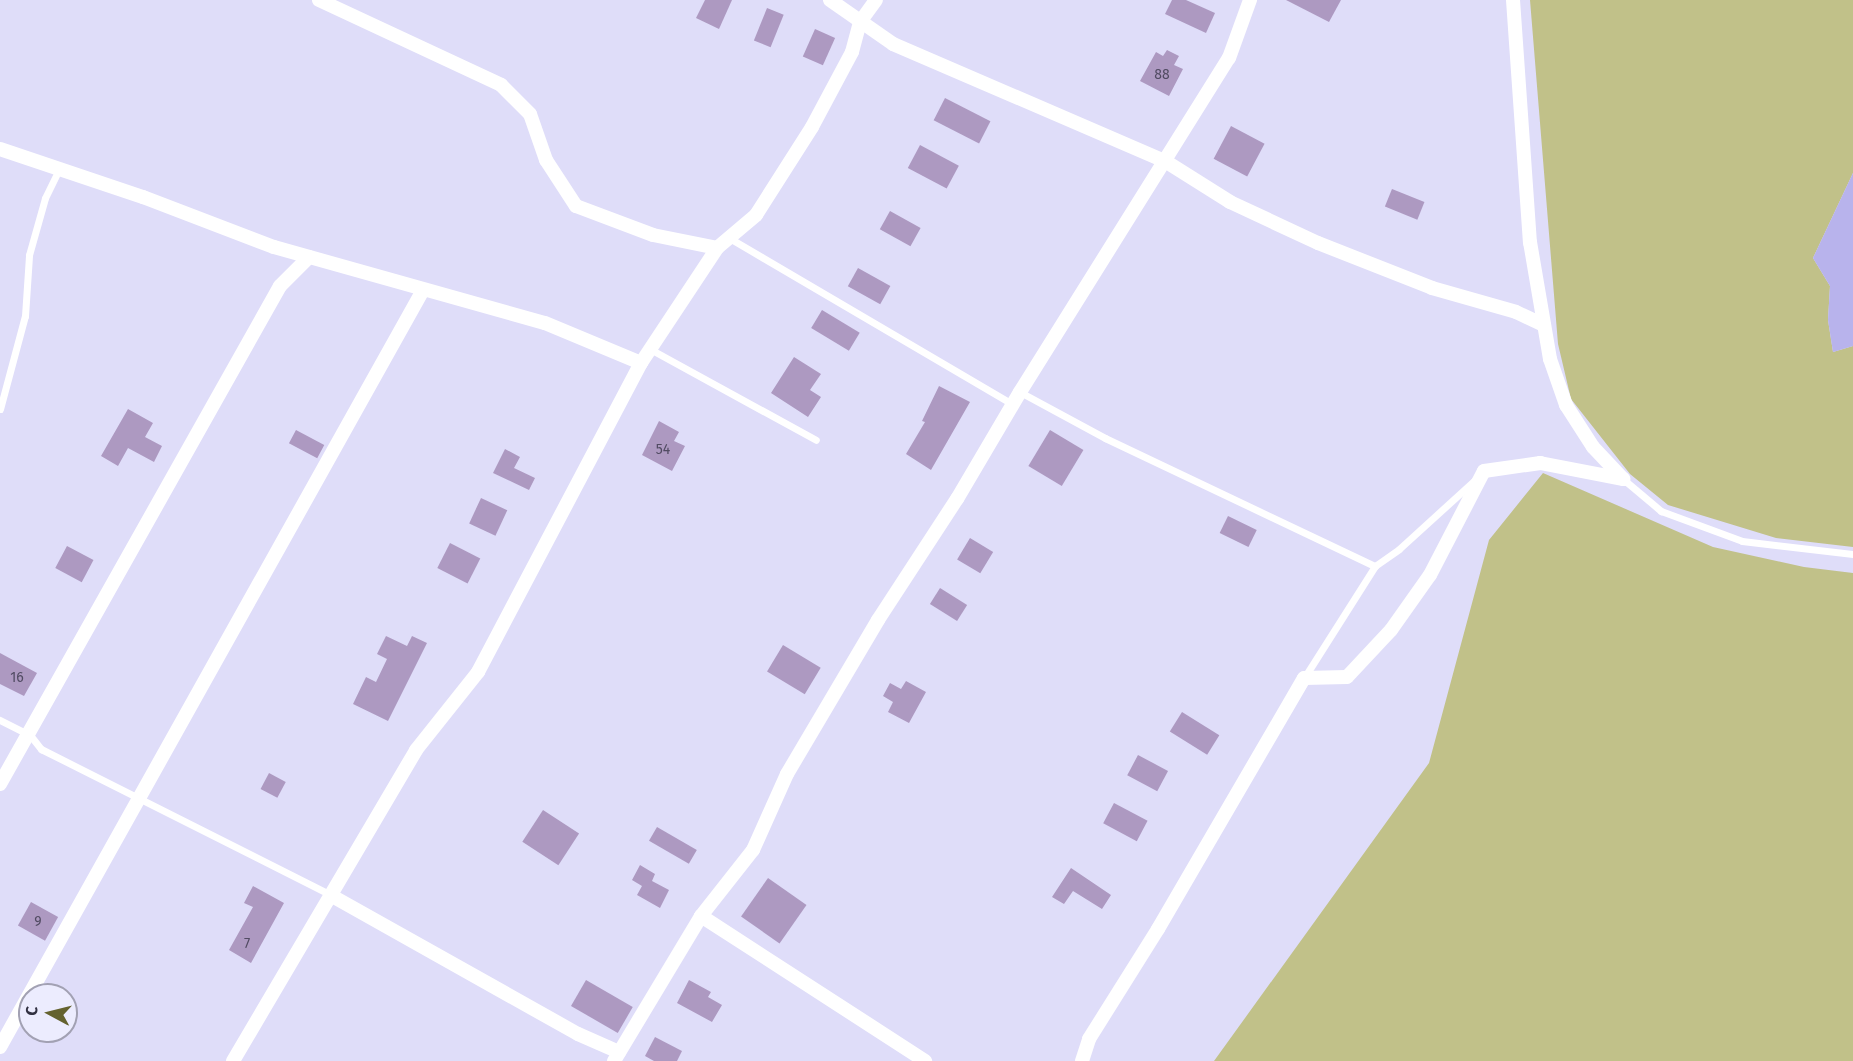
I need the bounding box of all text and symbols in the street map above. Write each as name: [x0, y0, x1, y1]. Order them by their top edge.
house number: 88: [1154, 67, 1170, 83]
house number: 54: [656, 442, 670, 458]
house number: 16: [10, 670, 24, 686]
house number: 9: [34, 914, 42, 930]
house number: 7: [244, 936, 250, 952]
north arrow: [18, 983, 78, 1043]
text: С: [22, 1005, 42, 1017]

